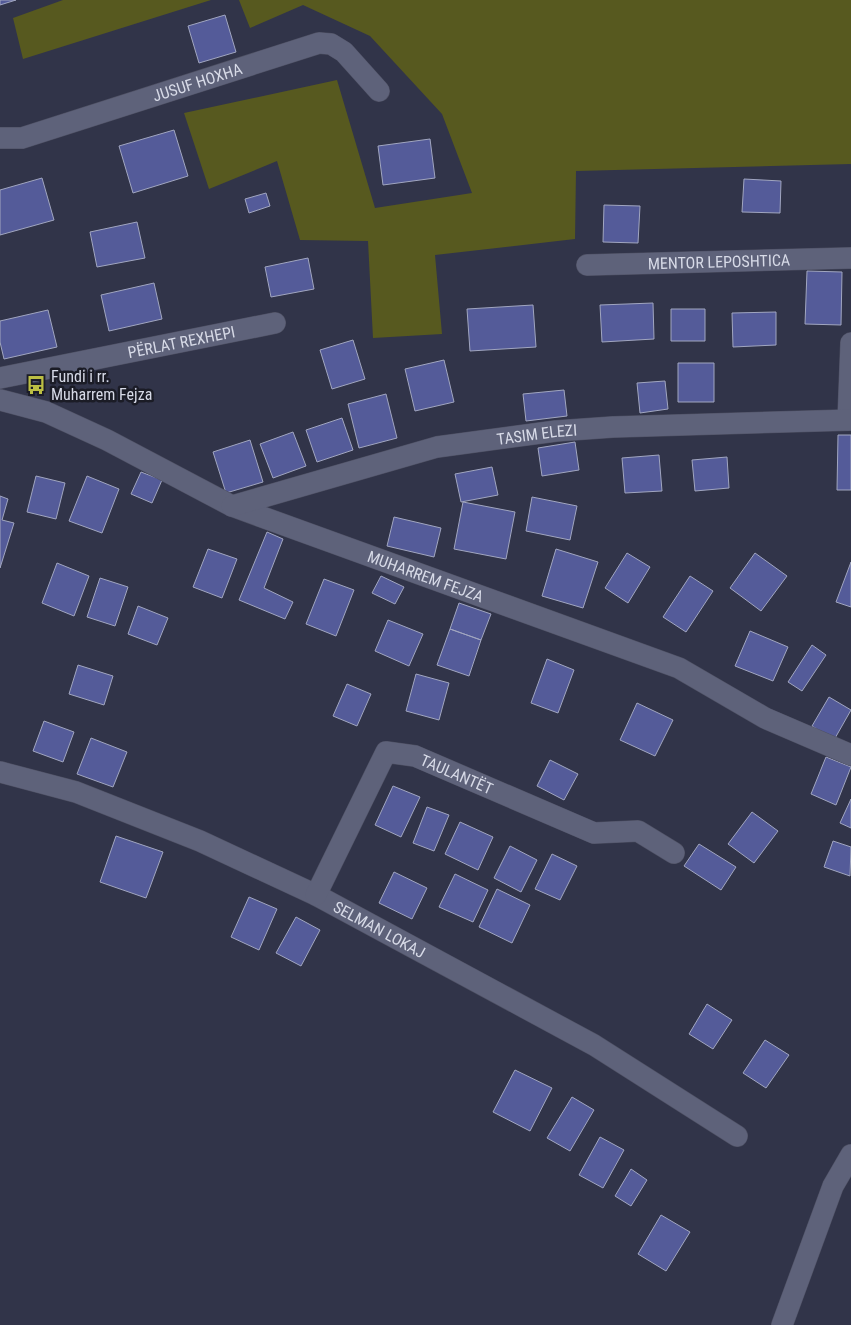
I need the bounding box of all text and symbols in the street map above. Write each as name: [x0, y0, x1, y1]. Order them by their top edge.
street label: JUSUF HOXHA: [150, 59, 244, 105]
street label: MENTOR LEPOSHTICA: [648, 250, 790, 273]
street label: PËRLAT REXHEPI: [126, 322, 237, 362]
place label: Fundi i rr. Muharrem Fejza: [51, 367, 152, 404]
bus stop icon: Fundi i rr. Muharrem Fejza: [25, 374, 47, 396]
street label: TASIM ELEZI: [495, 420, 578, 448]
street label: MUHARREM FEJZA: [365, 546, 486, 606]
street label: TAULANTËT: [418, 750, 496, 798]
street label: SELMAN LOKAJ: [330, 897, 429, 962]

